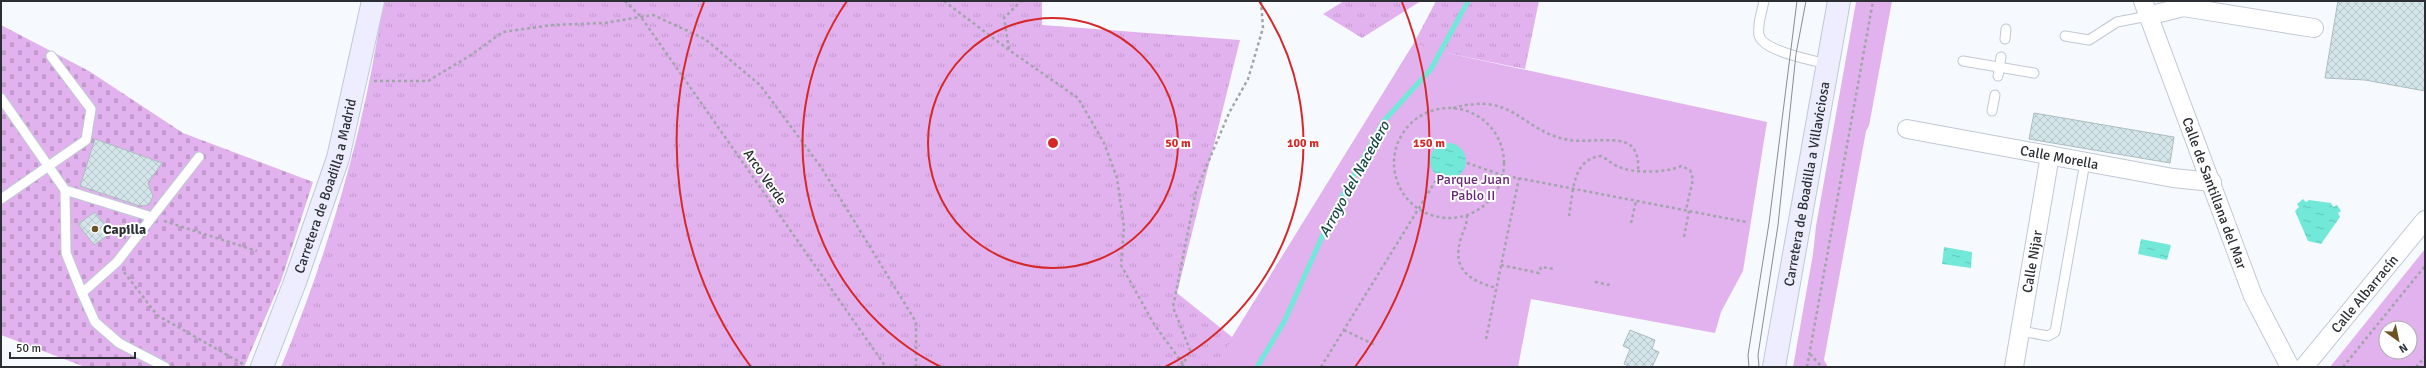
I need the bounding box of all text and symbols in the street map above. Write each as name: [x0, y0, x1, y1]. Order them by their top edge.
street label: Carretera de Boadilla a Villaviciosa: [1780, 80, 1833, 288]
street label: Carretera de Boadilla a Madrid: [290, 97, 359, 276]
street label: Calle de Santillana del Mar: [2179, 115, 2251, 272]
water label: Arroyo del Nacedero: [1315, 117, 1394, 240]
centre of rings: [1046, 136, 1060, 150]
text: 50 m: [1165, 136, 1191, 151]
text: 100 m: [1287, 136, 1319, 151]
text: 150 m: [1413, 136, 1445, 151]
street label: Calle Morella: [2019, 142, 2100, 173]
street label: Arco Verde: [740, 146, 790, 208]
park label: Parque Juan Pablo II: [1436, 171, 1510, 204]
place label: Capilla: [103, 221, 146, 238]
marker: Capilla: [90, 224, 100, 234]
street label: Calle Nijar: [2018, 228, 2046, 294]
street label: Calle Albarracín: [2327, 251, 2401, 336]
north arrow: [2378, 320, 2418, 360]
scale bar: [10, 334, 135, 360]
text: N: [2396, 340, 2410, 356]
text: 50 m: [16, 341, 41, 356]

